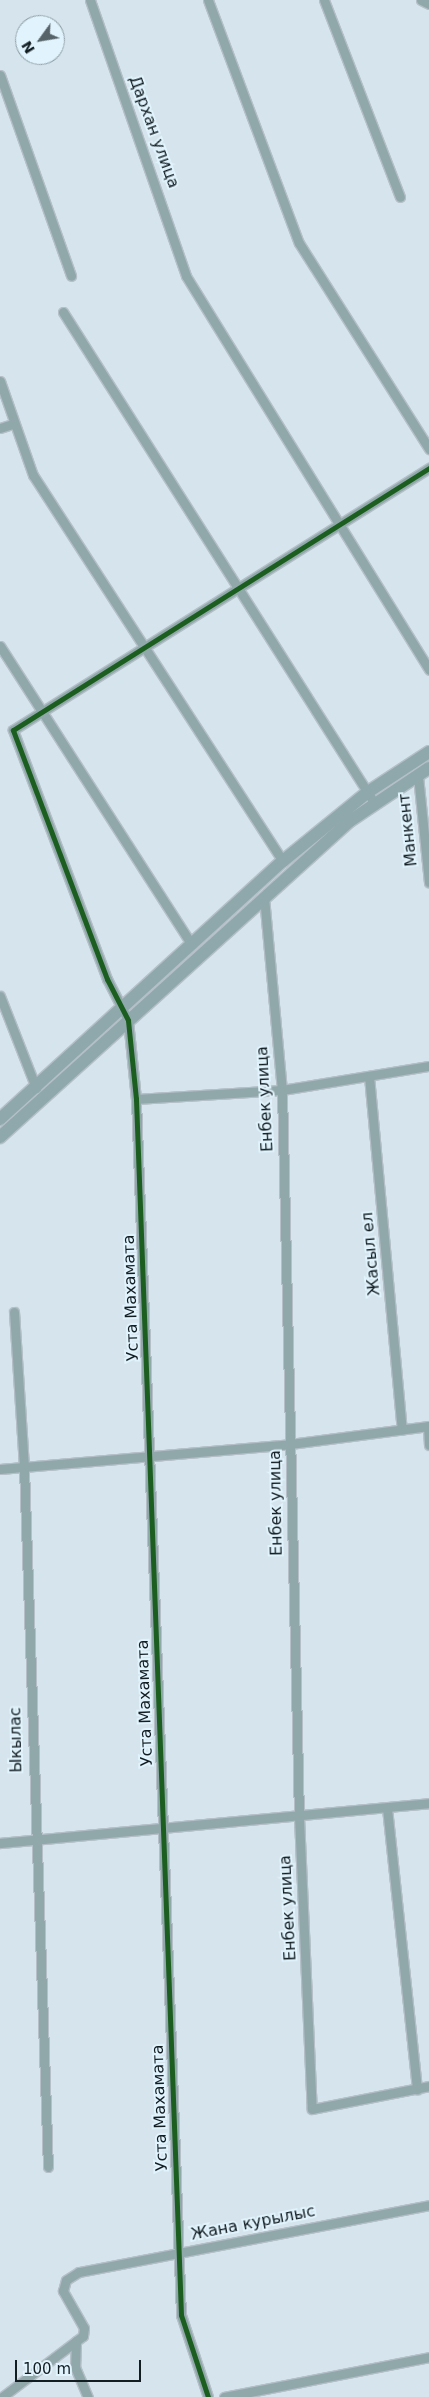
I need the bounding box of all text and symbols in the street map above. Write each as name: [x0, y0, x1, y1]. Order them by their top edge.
north arrow: [15, 15, 65, 65]
text: N: [18, 38, 38, 57]
street label: Дархан улица: [125, 73, 183, 191]
street label: Манкент: [395, 793, 421, 867]
street label: Енбек улица: [253, 1046, 277, 1152]
street label: Жасыл ел: [358, 1211, 384, 1297]
street label: Уста Махамата: [119, 1234, 143, 1362]
street label: Енбек улица: [265, 1450, 287, 1556]
street label: Уста Махамата: [133, 1639, 157, 1767]
street label: Ыкылас: [6, 1707, 26, 1773]
street label: Енбек улица: [276, 1855, 300, 1961]
street label: Уста Махамата: [148, 2044, 172, 2172]
street label: Жана курылыс: [189, 2202, 317, 2244]
scale bar: [18, 2350, 144, 2382]
text: 100 m: [23, 2360, 71, 2378]

